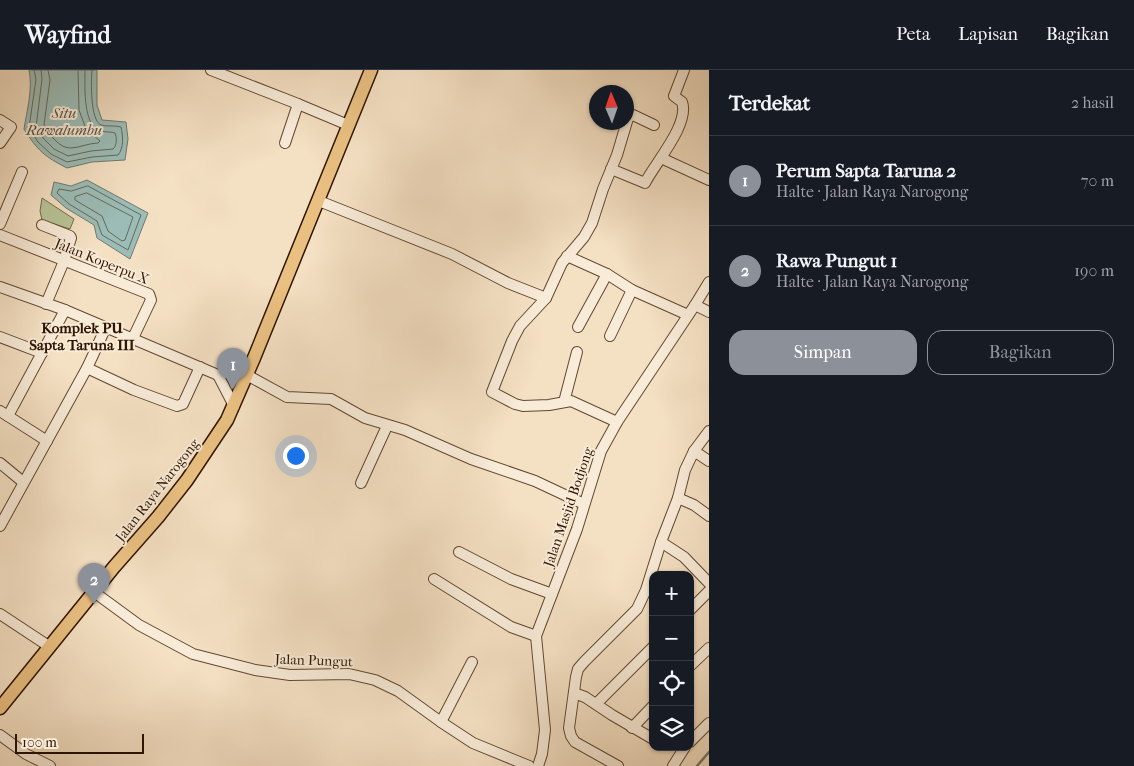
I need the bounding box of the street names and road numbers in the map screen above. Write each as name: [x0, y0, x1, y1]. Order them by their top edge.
street label: Jalan Koperpu X: [51, 234, 152, 288]
street label: Jalan Raya Narogong: [111, 435, 203, 546]
street label: Jalan Masjid Bodjong: [540, 445, 597, 570]
street label: Jalan Pungut: [274, 651, 353, 670]

